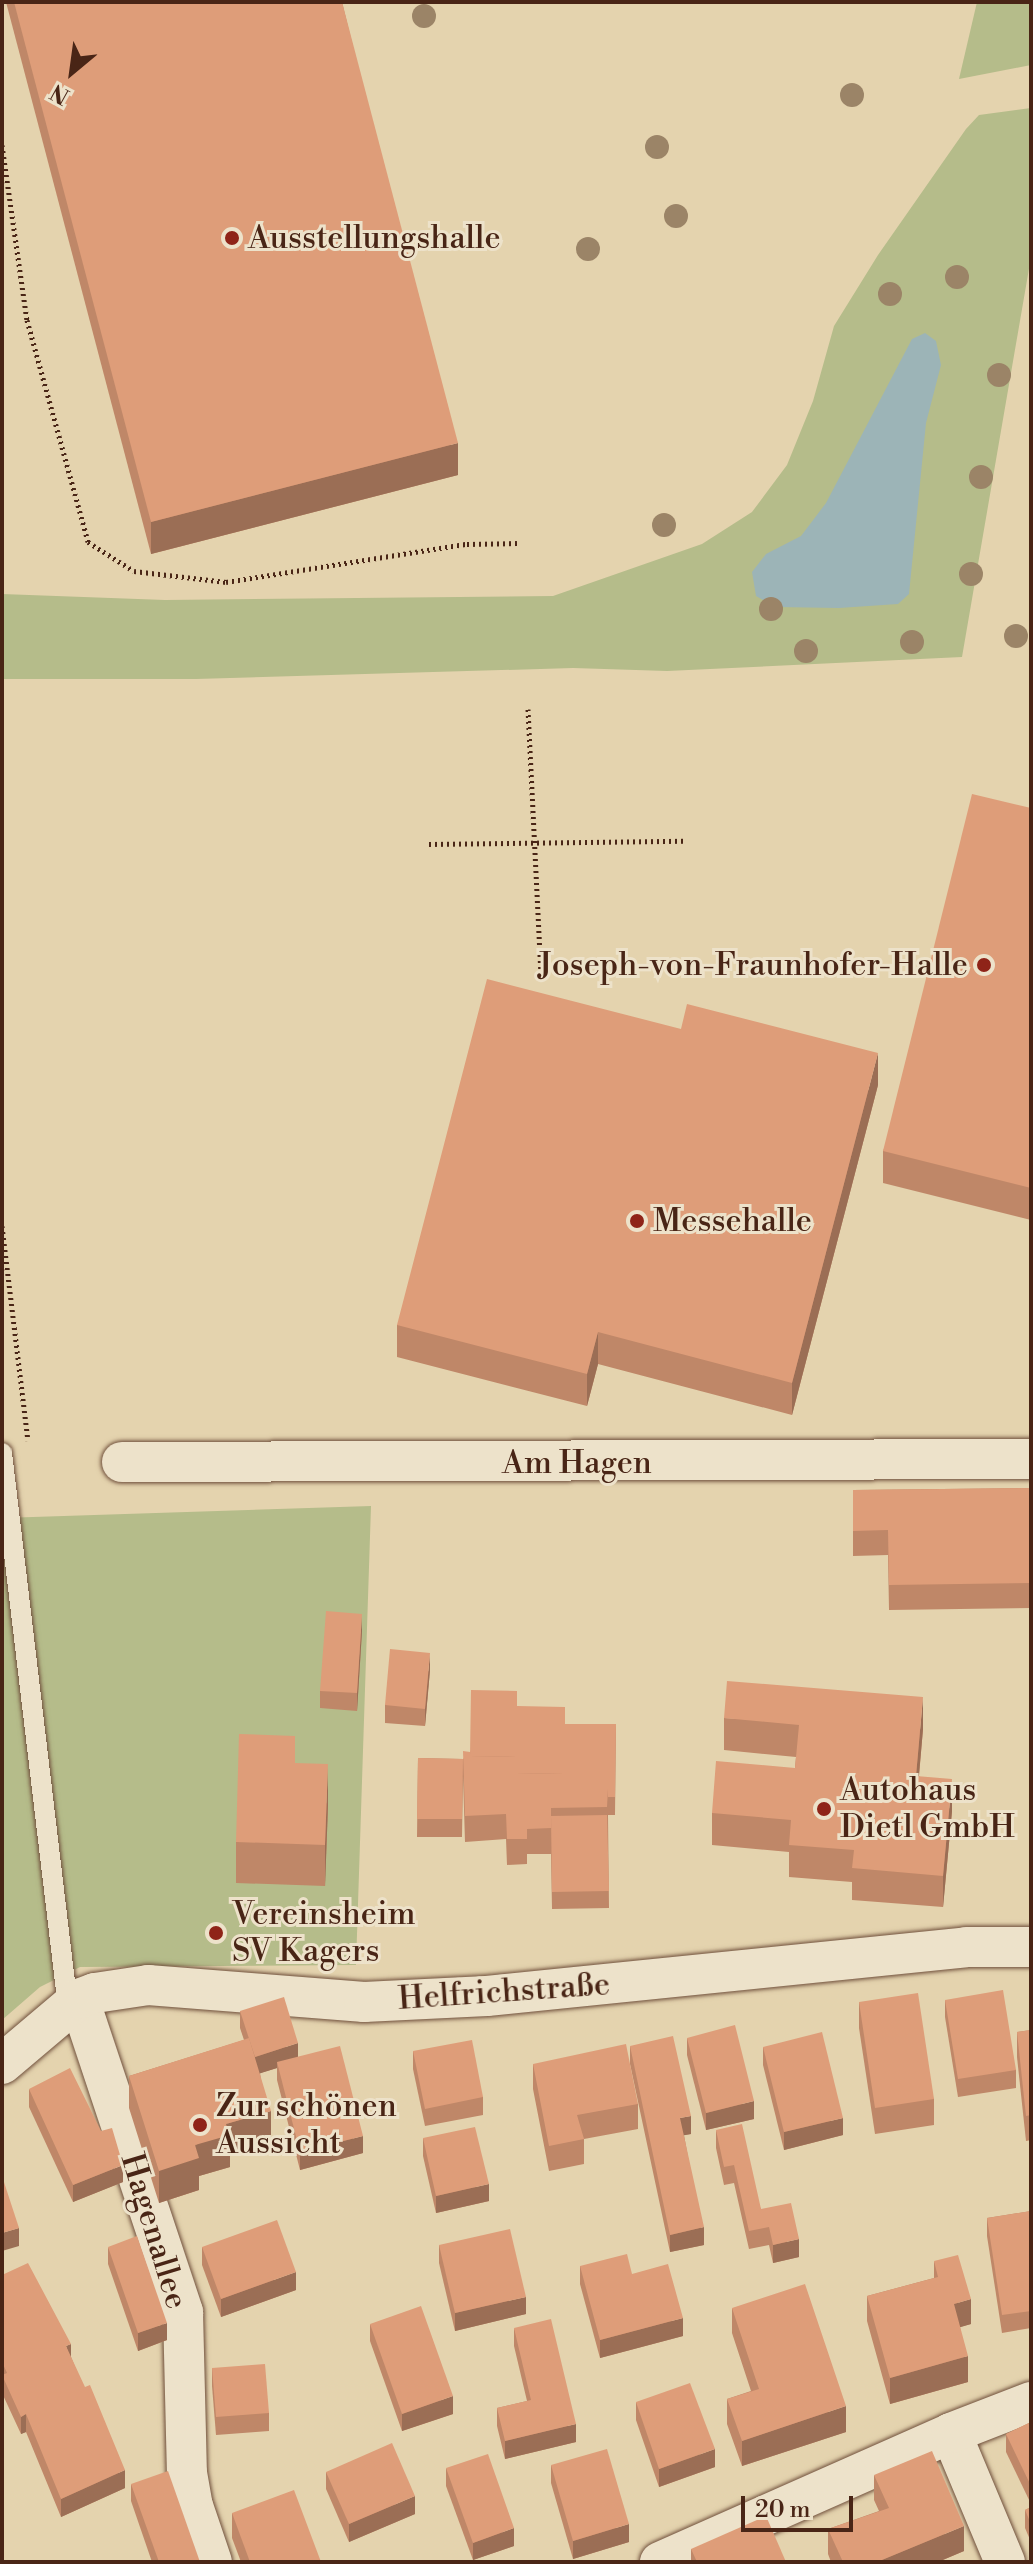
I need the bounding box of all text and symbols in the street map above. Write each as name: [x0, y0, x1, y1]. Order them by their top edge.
north arrow: [32, 32, 112, 112]
text: N: [46, 77, 74, 109]
place label: Ausstellungshalle: [248, 219, 501, 257]
marker: Ausstellungshalle: [223, 229, 241, 247]
place label: Joseph-von-Fraunhofer-Halle: [538, 946, 968, 984]
marker: Joseph-von-Fraunhofer-Halle: [975, 956, 993, 974]
place label: Messehalle: [653, 1202, 812, 1240]
marker: Messehalle: [628, 1212, 646, 1230]
street label: Am Hagen: [502, 1444, 652, 1482]
place label: Autohaus Dietl GmbH: [840, 1772, 1015, 1847]
marker: Autohaus Dietl GmbH: [815, 1800, 833, 1818]
place label: Vereinsheim SV Kagers: [232, 1896, 416, 1971]
marker: Vereinsheim SV Kagers: [207, 1924, 225, 1942]
street label: Helfrichstraße: [397, 1965, 611, 2019]
place label: Zur schönen Aussicht: [216, 2088, 397, 2163]
marker: Zur schönen Aussicht: [191, 2116, 209, 2134]
street label: Hagenallee: [112, 2149, 196, 2313]
scale bar: [745, 2480, 857, 2530]
text: 20 m: [755, 2495, 811, 2525]

